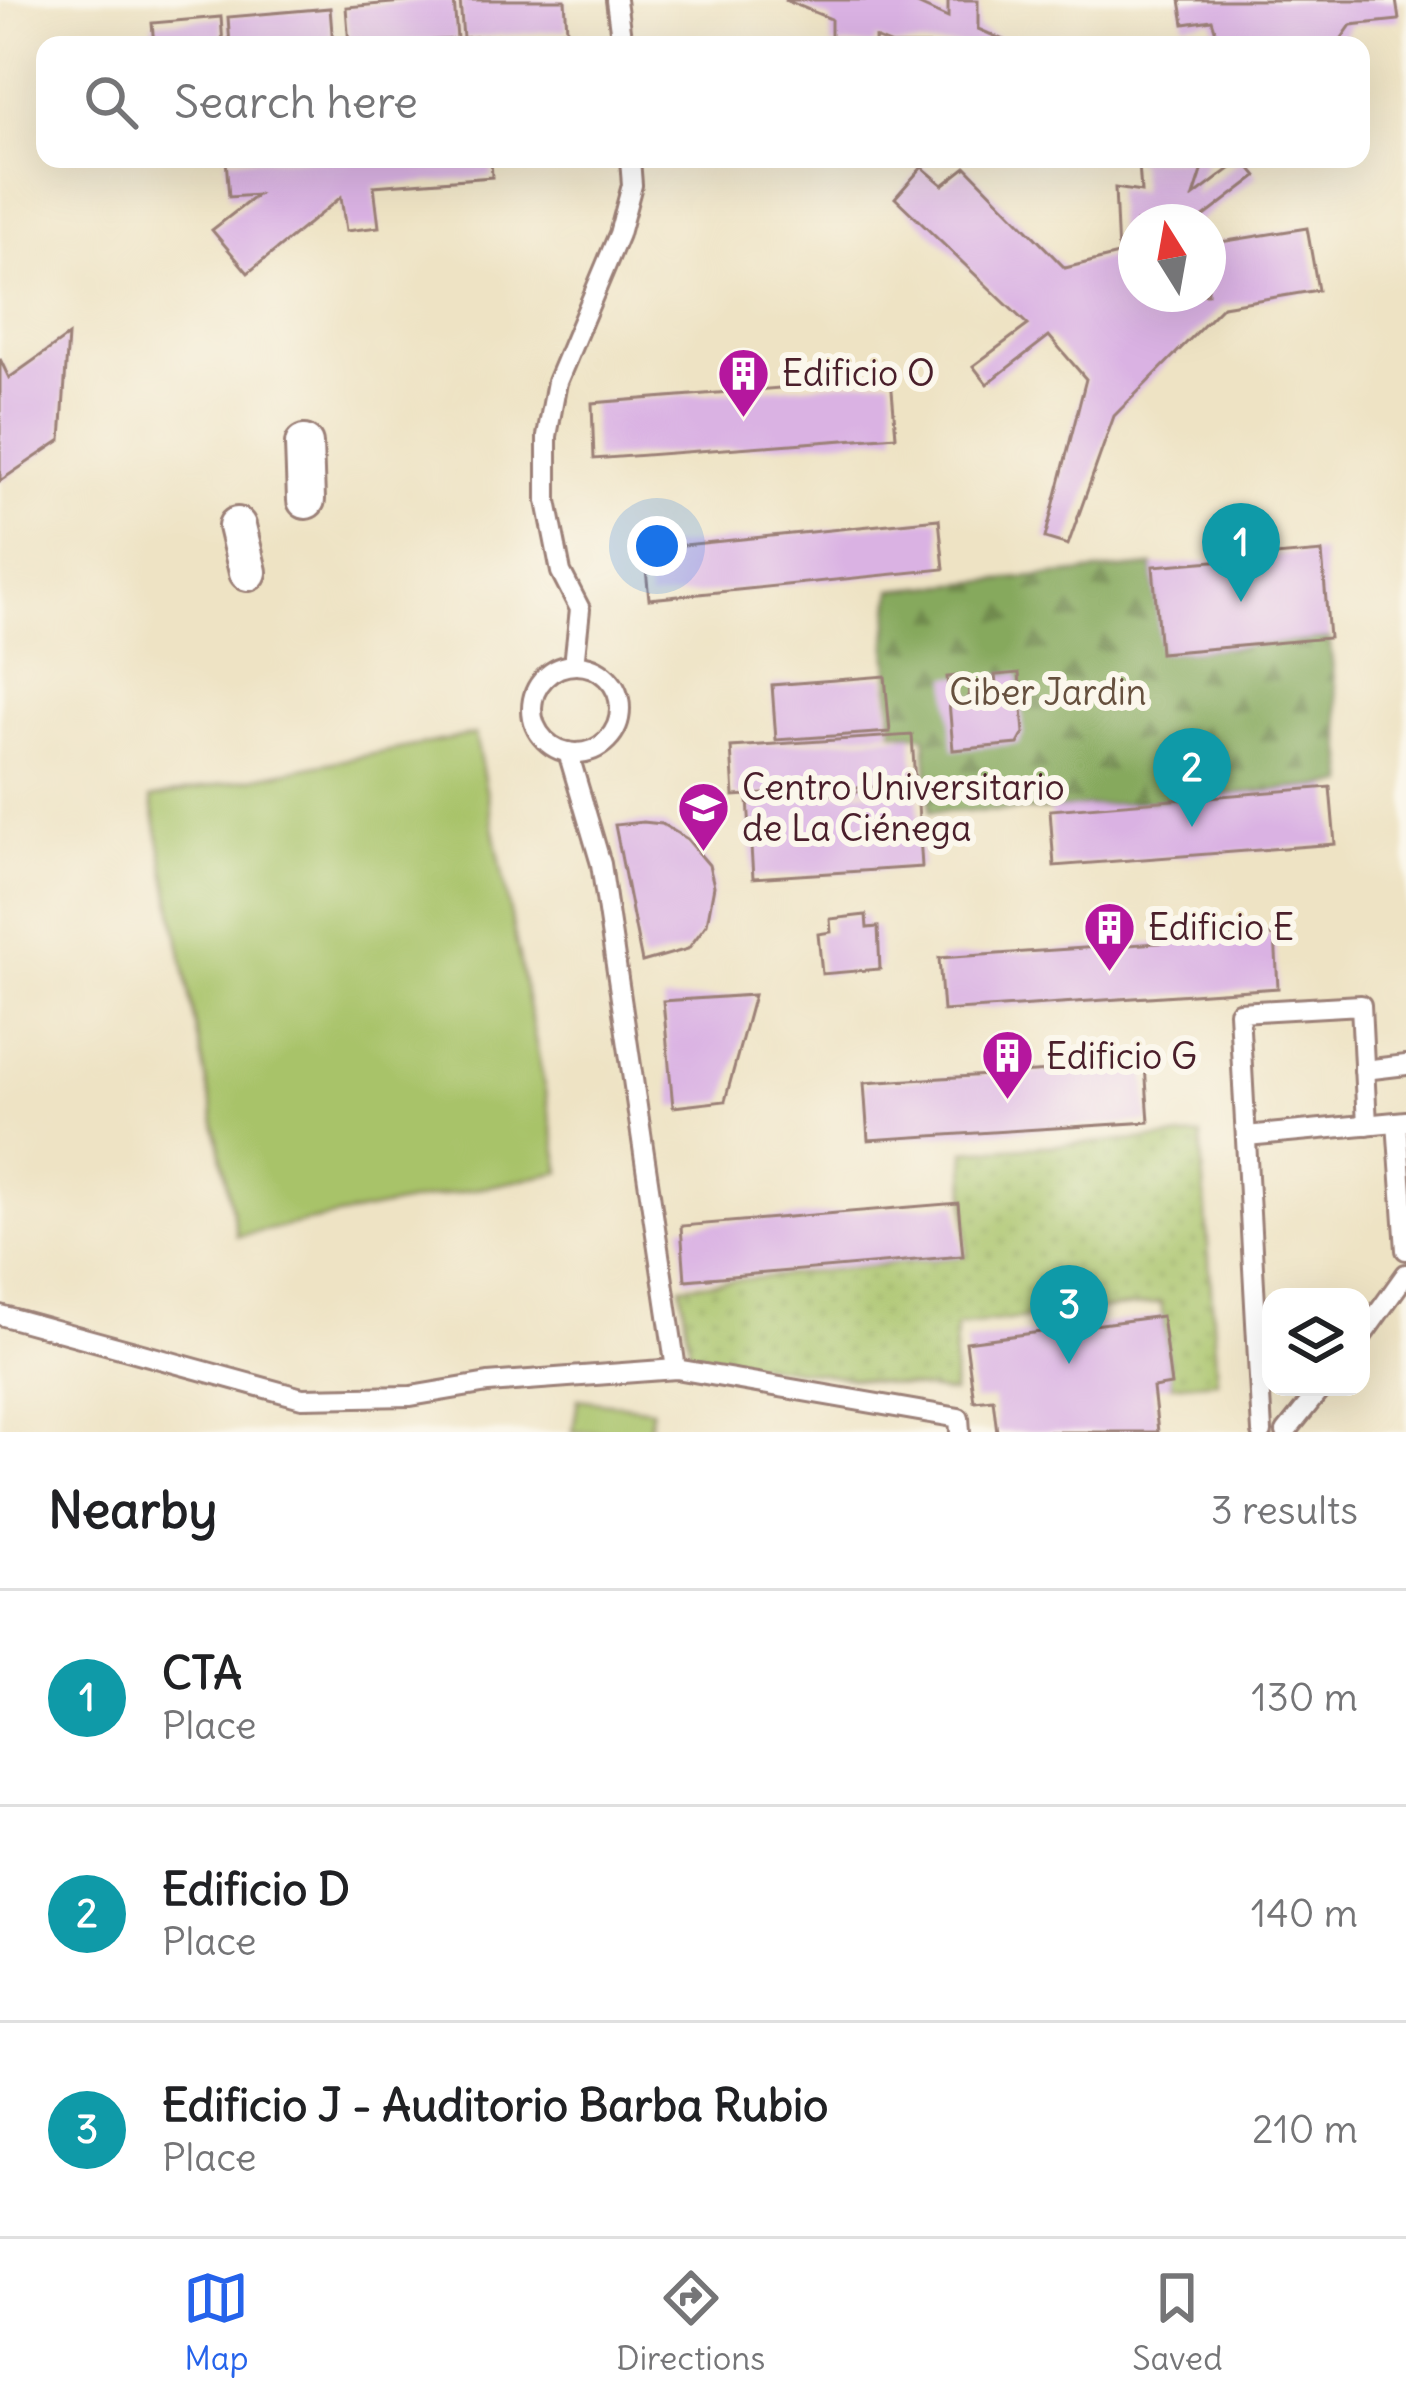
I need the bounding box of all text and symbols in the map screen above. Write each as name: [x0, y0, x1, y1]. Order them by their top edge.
search box: [36, 36, 1370, 168]
icon: search: [78, 69, 144, 135]
text: Search here: [174, 74, 418, 130]
north arrow: [1118, 204, 1226, 312]
building icon: Edificio O: [715, 345, 771, 419]
place label: Edificio O: [782, 351, 935, 396]
pin: 1: [1202, 503, 1280, 602]
your location: [627, 516, 687, 576]
park label: Ciber Jardin: [949, 670, 1147, 715]
pin: 2: [1153, 728, 1231, 827]
place label: Centro Universitario de La Ciénega: [742, 765, 1065, 851]
school or university icon: Centro Universitario de La Ciénega: [675, 780, 731, 854]
building icon: Edificio E: [1081, 899, 1137, 973]
place label: Edificio E: [1148, 905, 1294, 950]
building icon: Edificio G: [979, 1028, 1035, 1102]
place label: Edificio G: [1046, 1034, 1197, 1079]
pin: 3: [1030, 1265, 1108, 1364]
map controls: [1262, 1288, 1370, 1396]
button: layers: [1262, 1288, 1370, 1396]
text: Nearby: [48, 1478, 217, 1542]
text: 3 results: [1211, 1486, 1358, 1535]
text: CTA: [162, 1645, 242, 1701]
text: 1: [79, 1673, 95, 1722]
text: 130 m: [1251, 1673, 1358, 1722]
text: Place: [162, 1701, 256, 1750]
text: Edificio D: [162, 1861, 350, 1917]
text: 2: [76, 1889, 98, 1938]
text: 140 m: [1251, 1889, 1358, 1938]
text: Place: [162, 1917, 256, 1966]
text: Edificio J - Auditorio Barba Rubio: [162, 2077, 828, 2133]
text: 3: [76, 2105, 98, 2154]
text: 210 m: [1252, 2105, 1358, 2154]
text: Place: [162, 2133, 256, 2182]
tab: Map: [183, 2265, 249, 2379]
tab: Directions: [616, 2265, 765, 2379]
tab: Saved: [1132, 2265, 1223, 2379]

